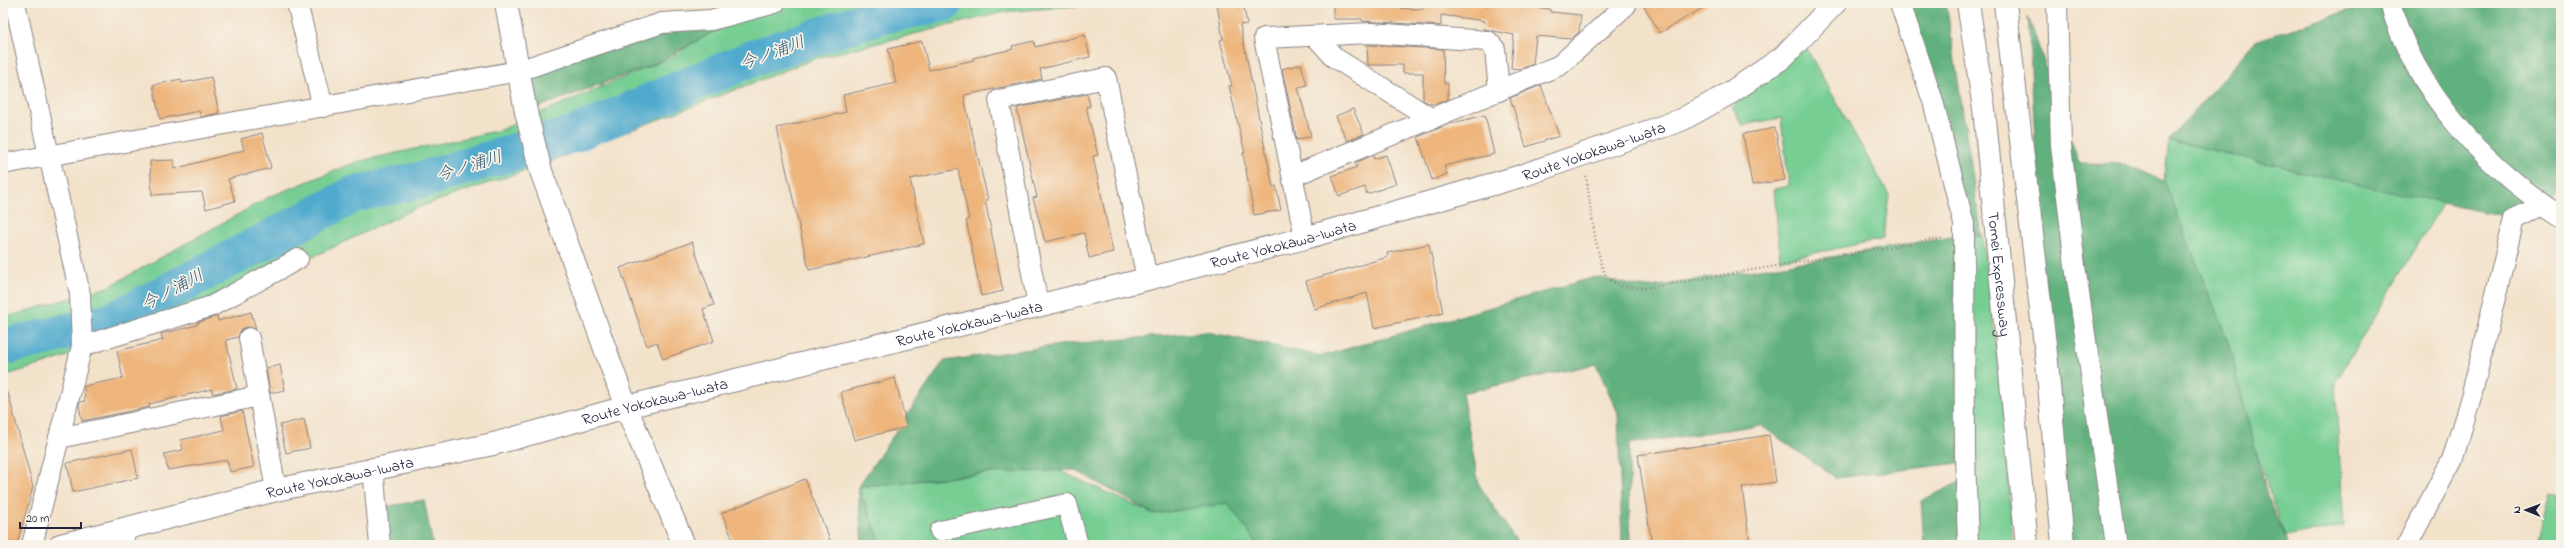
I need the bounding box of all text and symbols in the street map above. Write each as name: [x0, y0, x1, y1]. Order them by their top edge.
water label: 今ノ浦川: [736, 30, 809, 77]
street label: Route Yokokawa-Iwata: [1519, 116, 1669, 189]
water label: 今ノ浦川: [433, 145, 506, 188]
street label: Tomei Expressway: [1980, 211, 2016, 338]
street label: Route Yokokawa-Iwata: [1208, 214, 1359, 276]
water label: 今ノ浦川: [137, 263, 209, 317]
street label: Route Yokokawa-Iwata: [894, 295, 1045, 354]
street label: Route Yokokawa-Iwata: [579, 372, 731, 433]
street label: Route Yokokawa-Iwata: [264, 451, 416, 506]
north arrow: [2506, 490, 2546, 530]
scale bar: [20, 504, 81, 530]
text: N: [2509, 506, 2525, 514]
text: 20 m: [26, 510, 49, 528]

